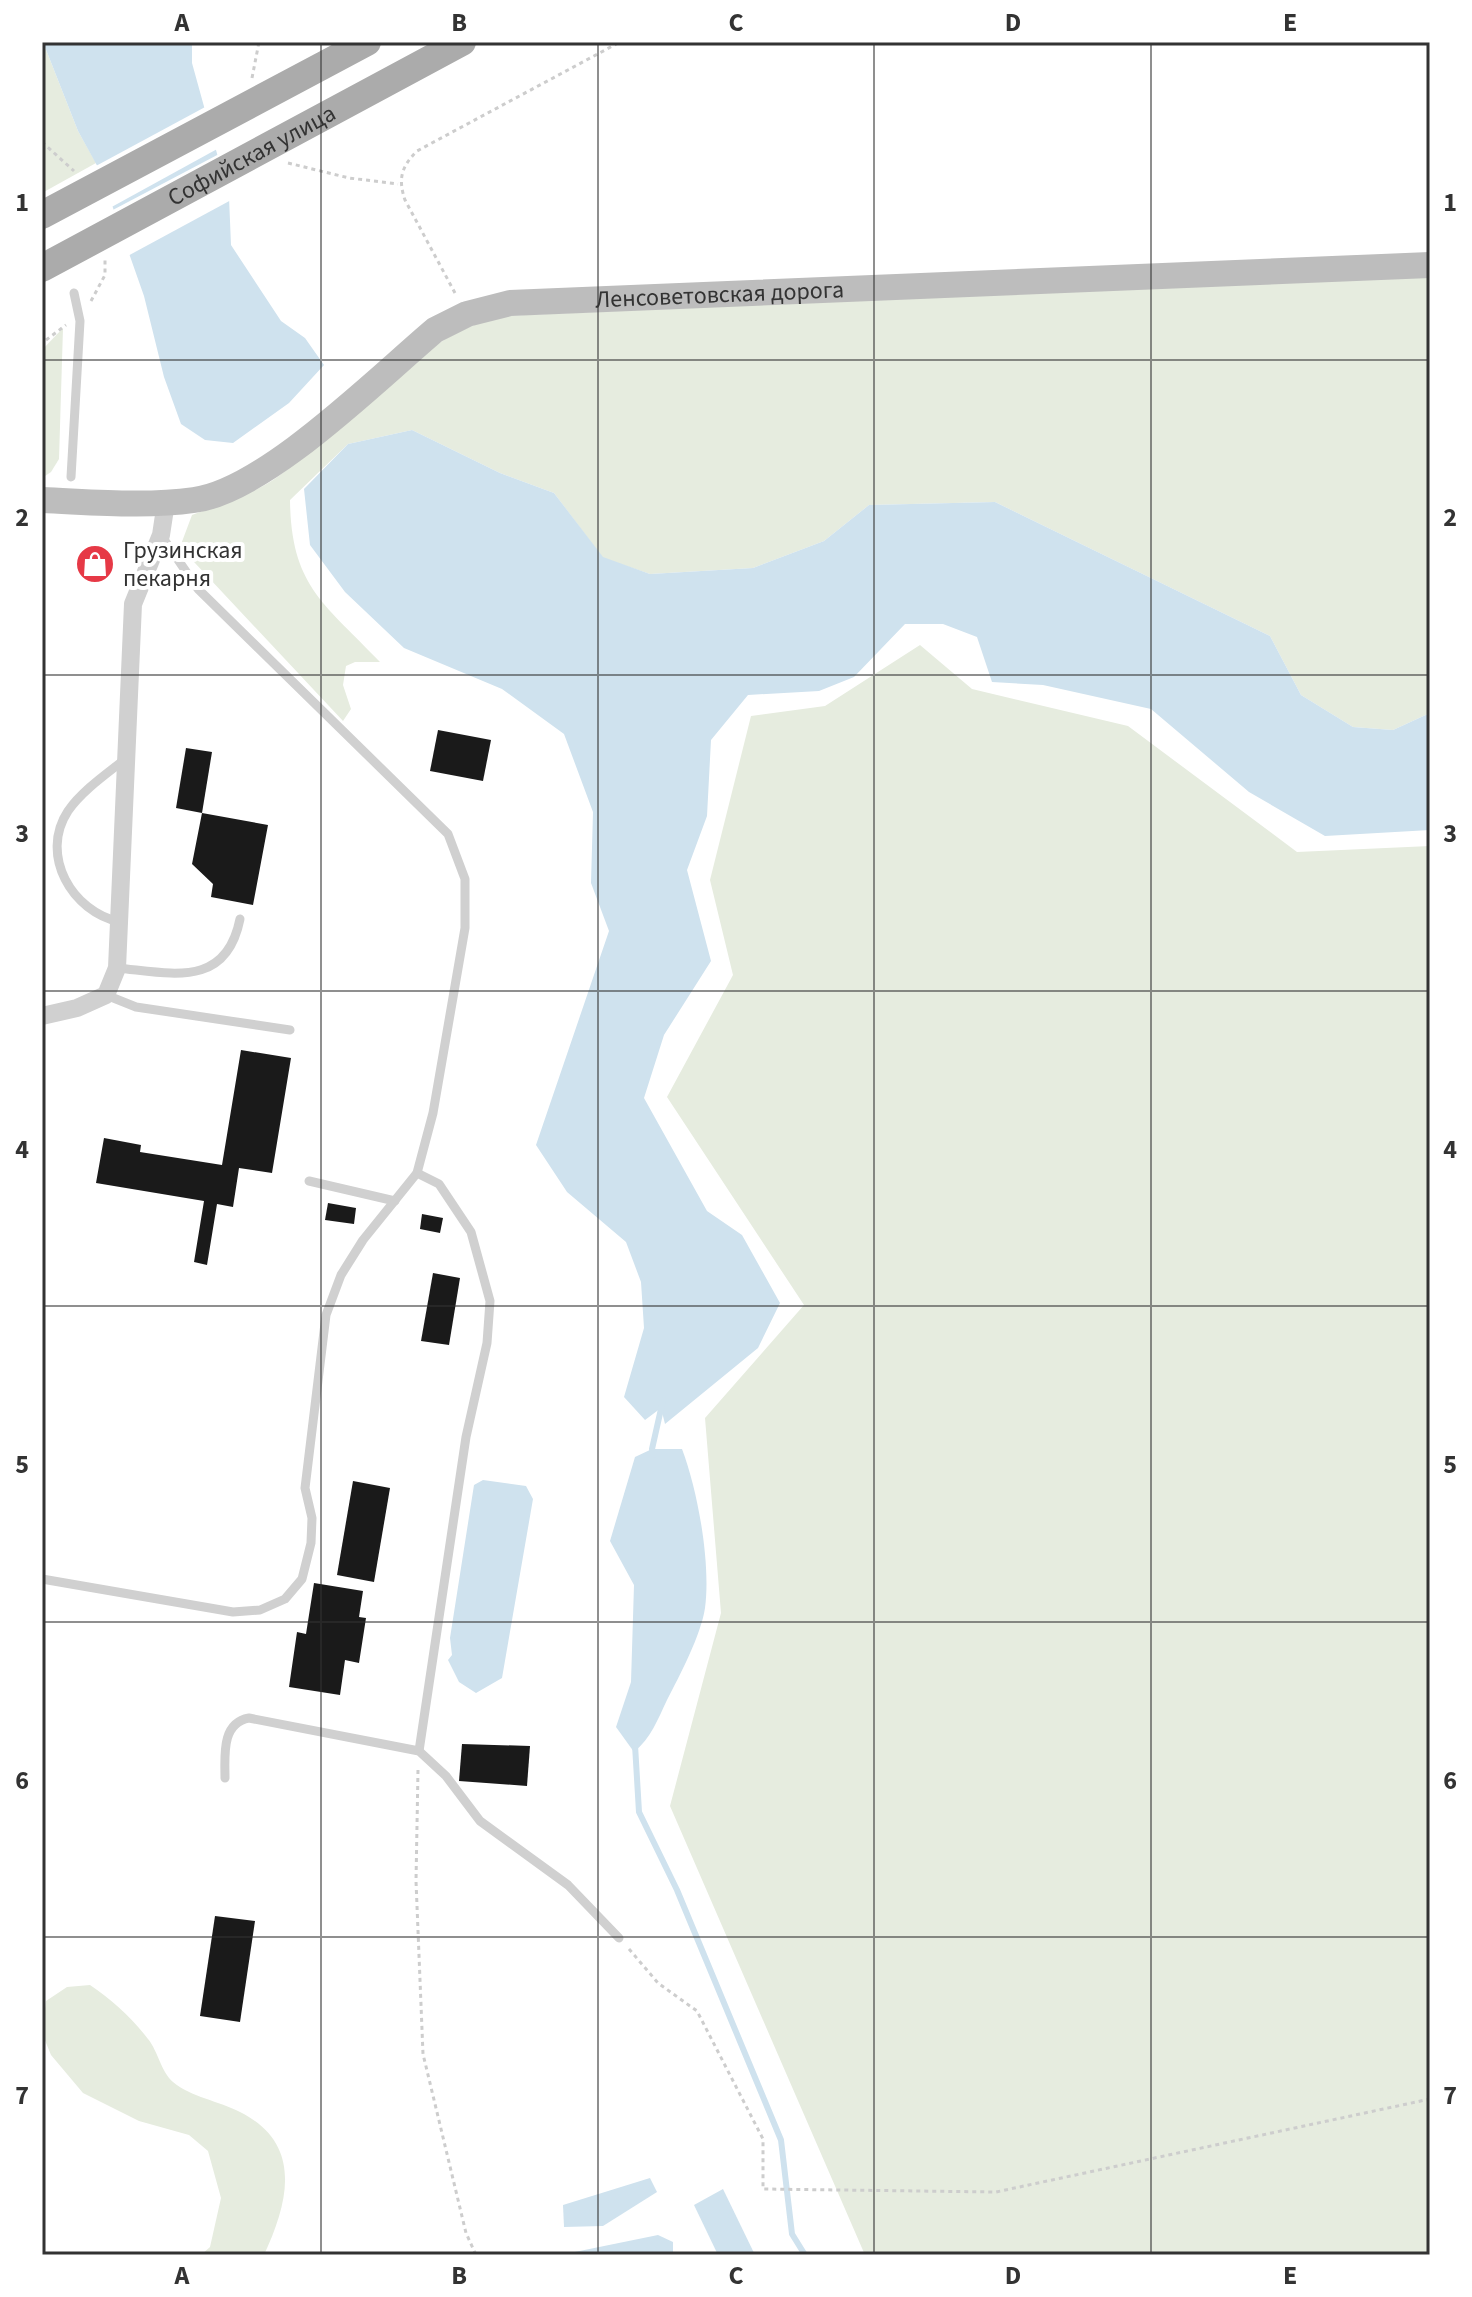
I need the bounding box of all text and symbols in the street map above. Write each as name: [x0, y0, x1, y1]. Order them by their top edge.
text: A: [174, 4, 191, 41]
text: B: [451, 4, 467, 41]
text: C: [728, 4, 744, 41]
text: D: [1005, 4, 1021, 41]
text: E: [1283, 4, 1297, 41]
street label: Софийская улица: [161, 96, 342, 215]
text: 1: [15, 184, 29, 221]
text: 1: [1443, 184, 1457, 221]
street label: Ленсоветовская дорога: [594, 272, 845, 317]
text: 2: [15, 499, 29, 536]
text: 2: [1443, 499, 1457, 536]
place label: Грузинская пекарня: [123, 533, 243, 596]
shop icon: Грузинская пекарня: [74, 543, 116, 585]
text: 3: [15, 815, 29, 852]
text: 3: [1443, 815, 1457, 852]
text: 4: [15, 1131, 29, 1168]
text: 4: [1443, 1131, 1457, 1168]
text: 5: [15, 1446, 29, 1483]
text: 5: [1443, 1446, 1457, 1483]
text: 6: [15, 1762, 29, 1799]
text: 6: [1443, 1762, 1457, 1799]
text: 7: [15, 2077, 29, 2114]
text: 7: [1443, 2077, 1457, 2114]
text: A: [174, 2257, 191, 2294]
text: B: [451, 2257, 467, 2294]
text: C: [728, 2257, 744, 2294]
text: D: [1005, 2257, 1021, 2294]
text: E: [1283, 2257, 1297, 2294]

